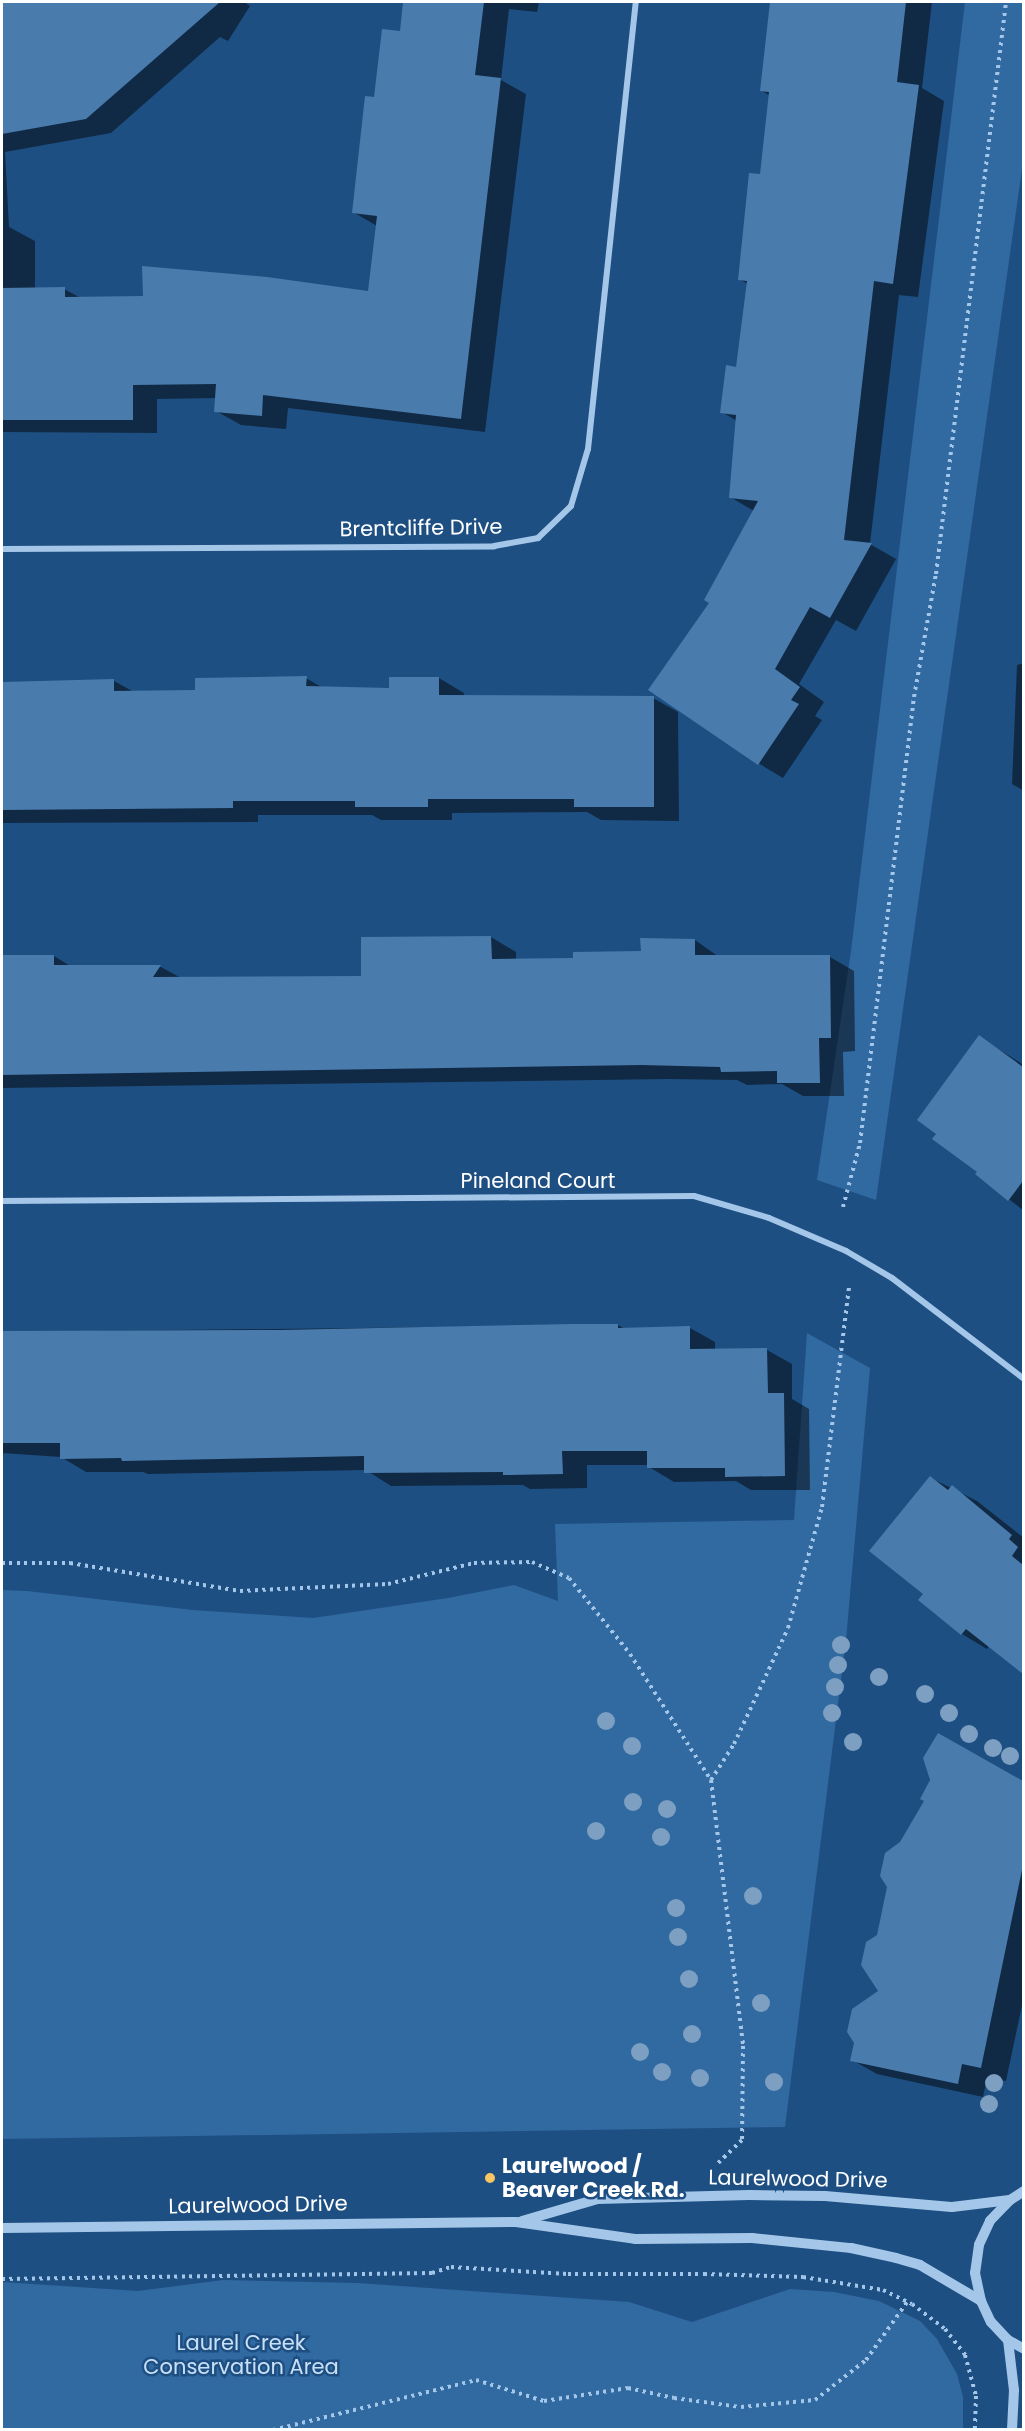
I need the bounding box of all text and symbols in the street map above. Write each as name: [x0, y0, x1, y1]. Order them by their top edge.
street label: Brentcliffe Drive: [339, 514, 503, 542]
street label: Pineland Court: [461, 1168, 615, 1194]
place label: Laurelwood / Beaver Creek Rd.: [502, 2153, 685, 2203]
street label: Laurelwood Drive: [708, 2165, 888, 2193]
marker: Laurelwood / Beaver Creek Rd.: [483, 2171, 497, 2185]
street label: Laurelwood Drive: [168, 2191, 348, 2219]
park label: Laurel Creek Conservation Area: [143, 2330, 339, 2380]

